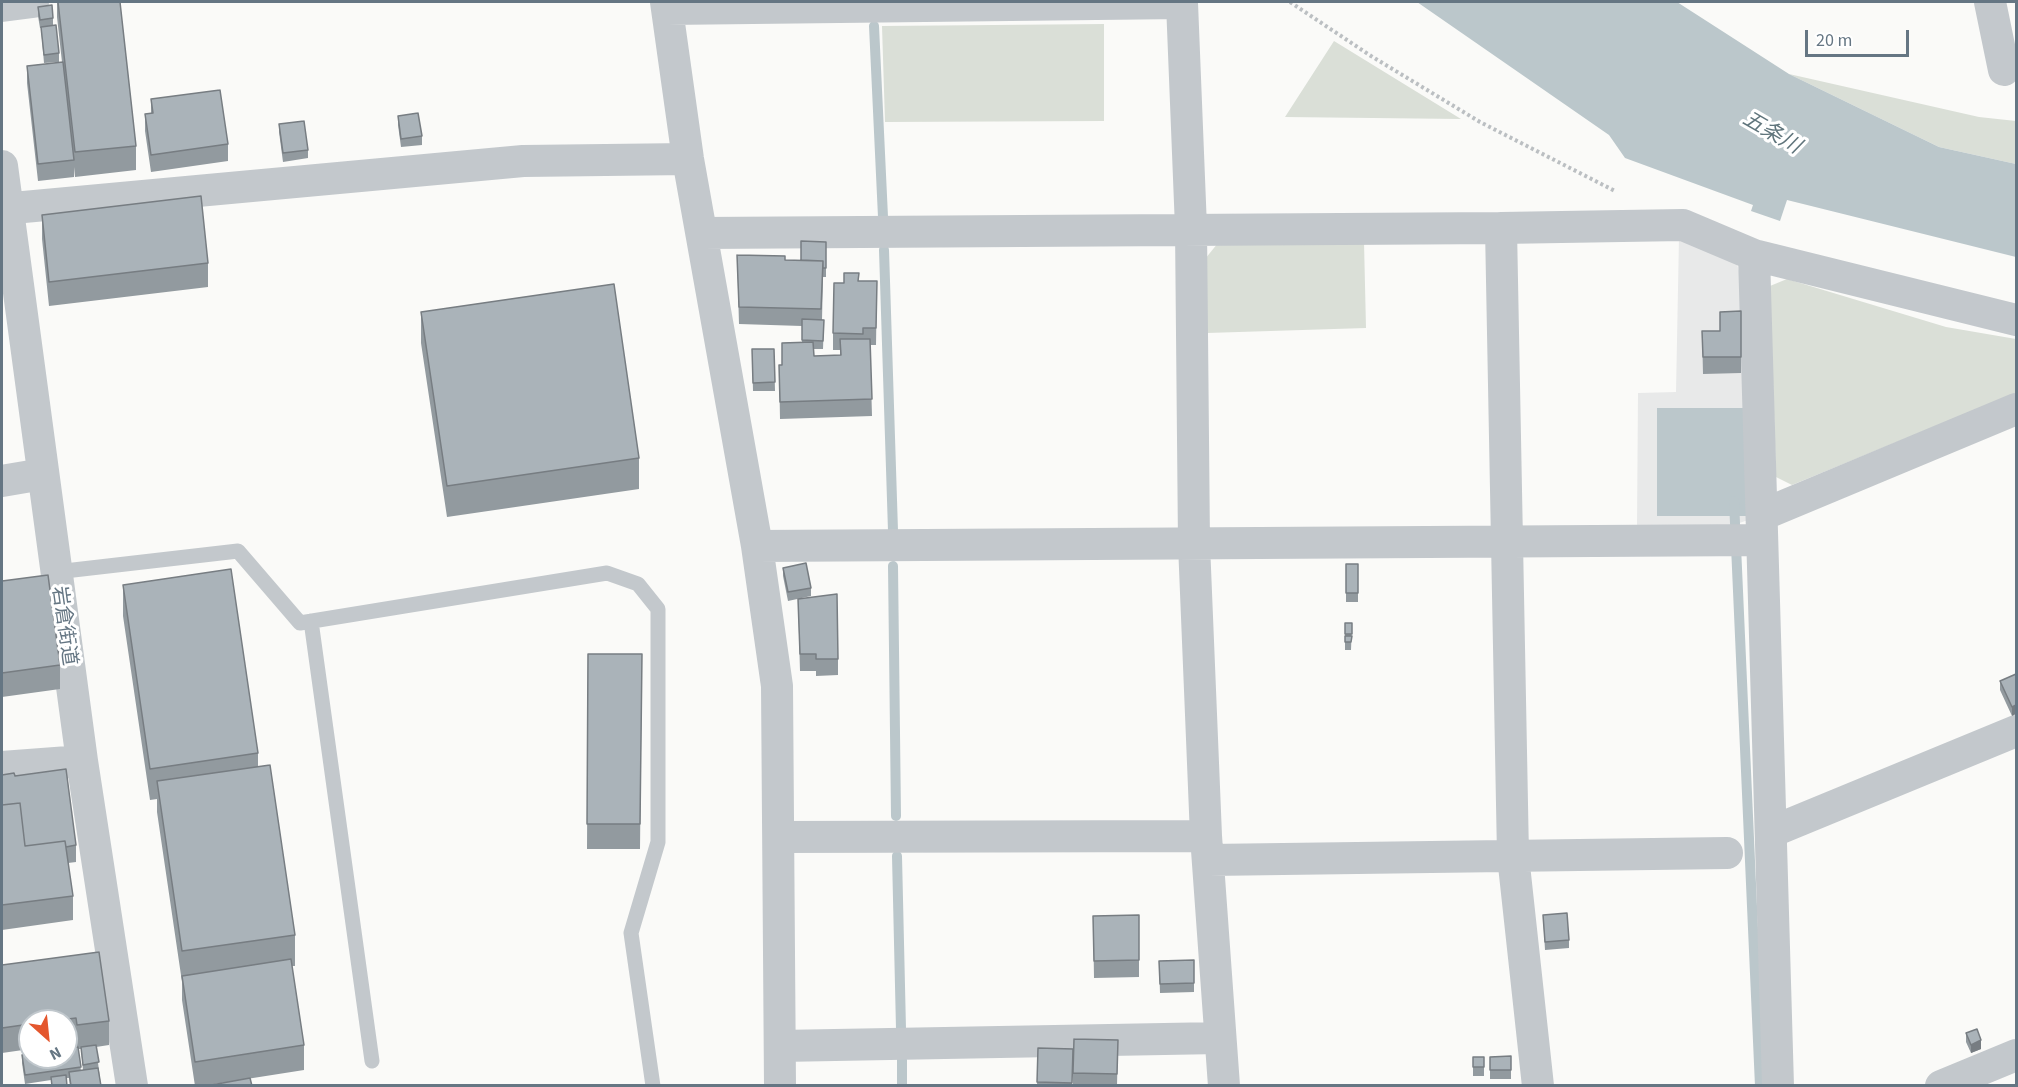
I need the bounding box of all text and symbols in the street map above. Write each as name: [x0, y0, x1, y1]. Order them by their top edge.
scale bar: [1808, 18, 1912, 56]
text: 20 m: [1816, 28, 1852, 53]
water label: 五条川: [1737, 107, 1805, 161]
street label: 岩倉街道: [46, 585, 80, 667]
north arrow: [18, 1009, 78, 1069]
text: N: [46, 1041, 65, 1065]

